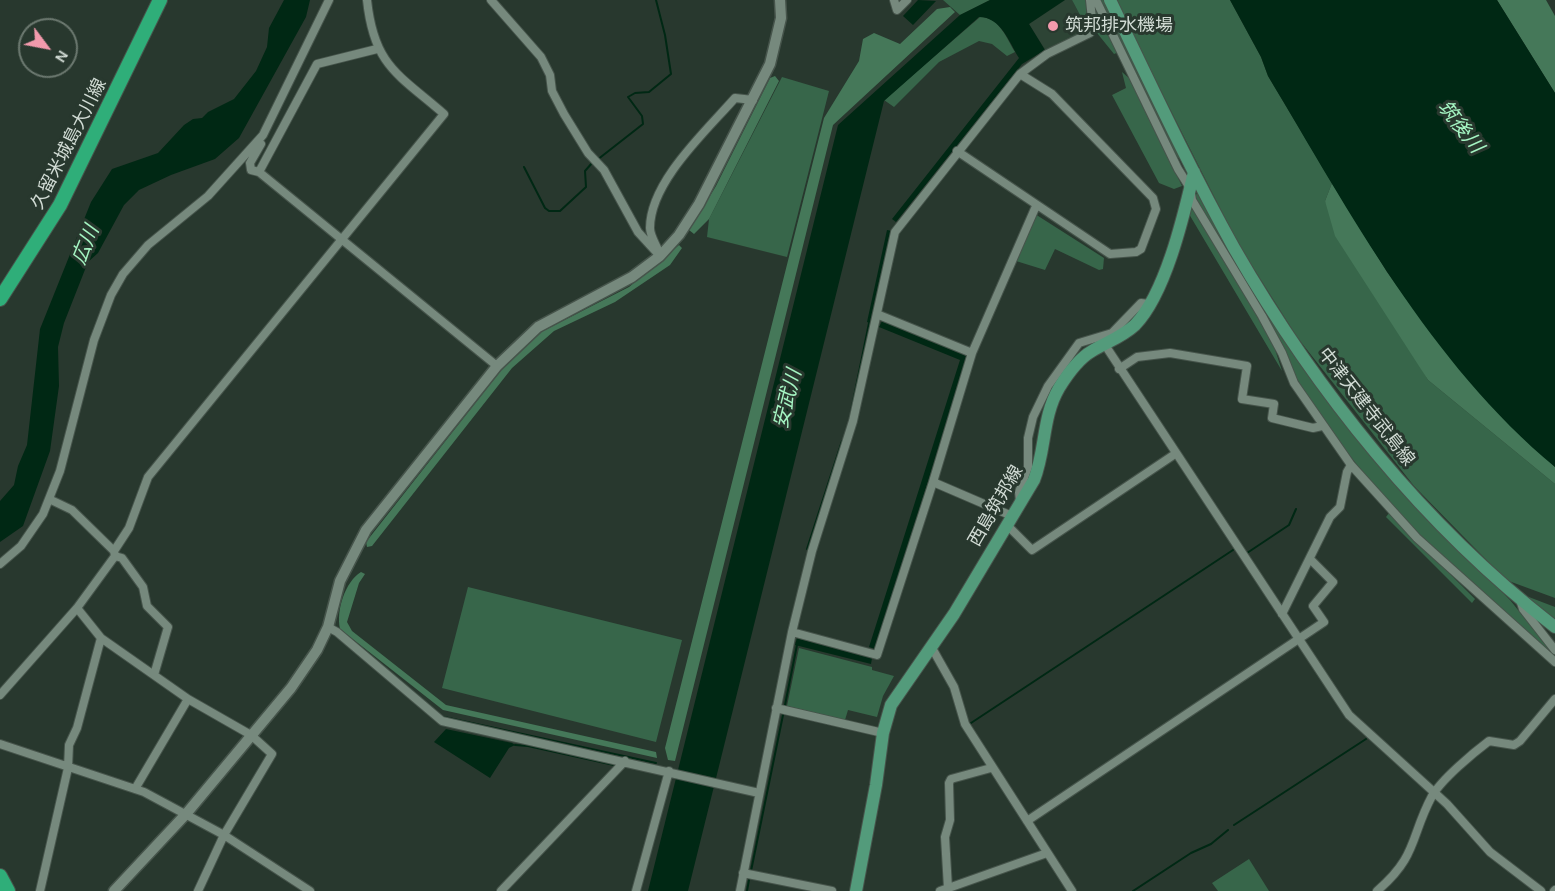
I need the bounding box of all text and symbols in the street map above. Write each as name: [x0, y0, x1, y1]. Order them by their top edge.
place label: 筑邦排水機場: [1065, 15, 1173, 37]
north arrow: [18, 18, 78, 78]
marker: 筑邦排水機場: [1046, 19, 1060, 33]
text: N: [51, 47, 73, 67]
street label: 久留米城島大川線: [27, 75, 111, 213]
water label: 筑後川: [1432, 96, 1488, 158]
water label: 広川: [67, 222, 105, 268]
street label: 中津天建寺武島線: [1313, 344, 1419, 470]
water label: 安武川: [769, 367, 807, 431]
street label: 西島筑邦線: [964, 462, 1028, 550]

